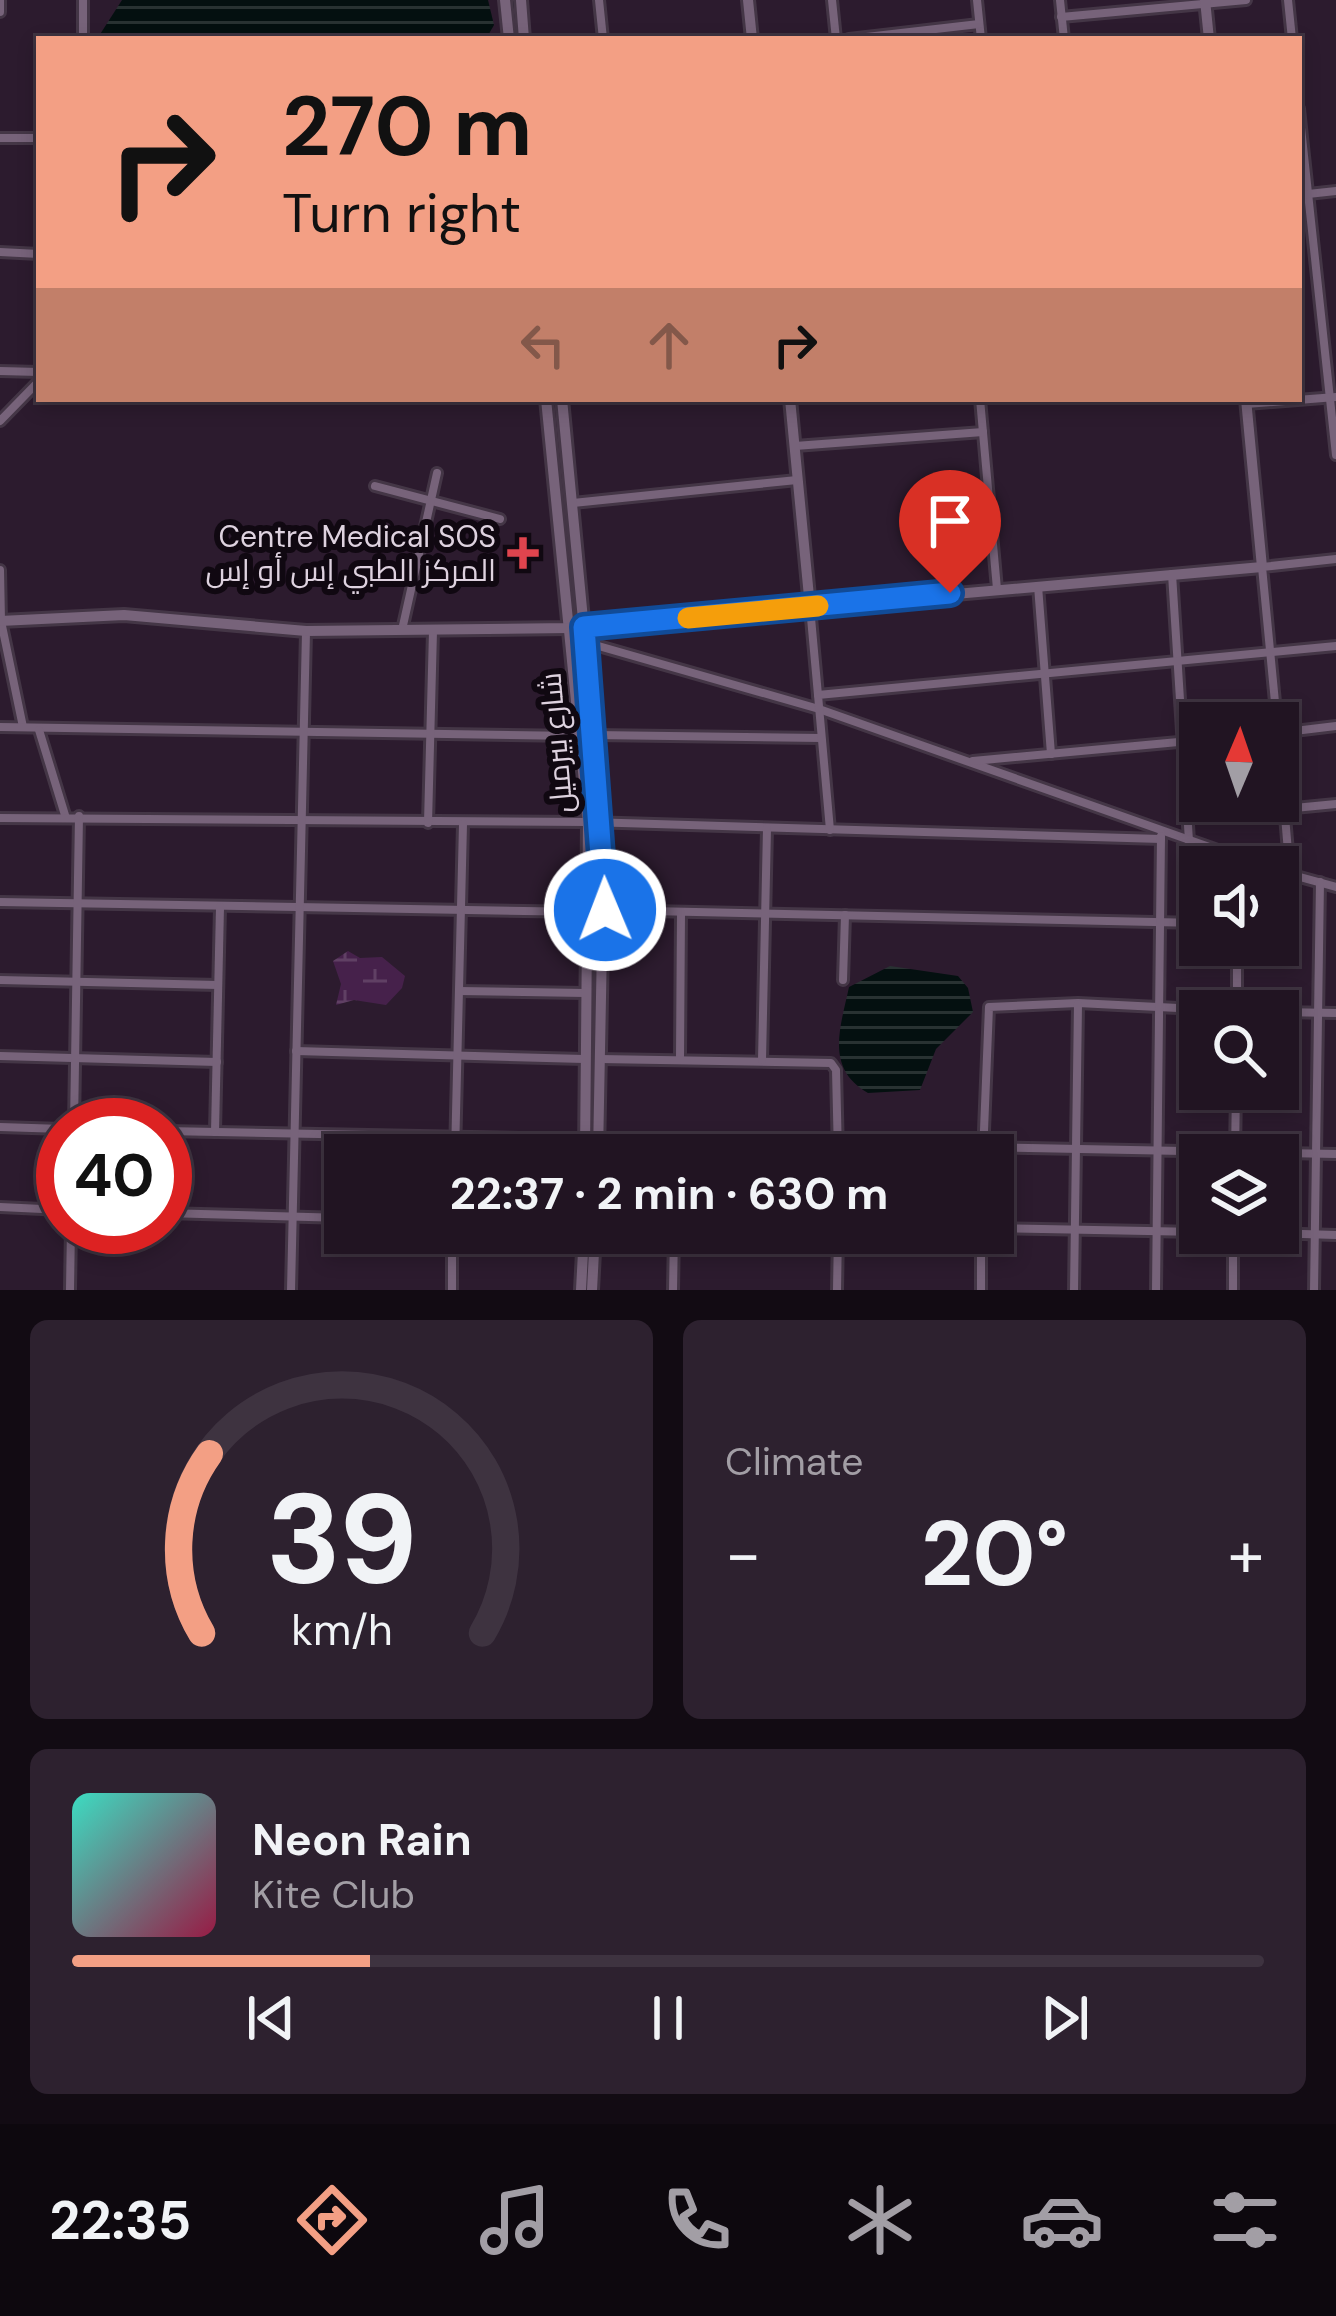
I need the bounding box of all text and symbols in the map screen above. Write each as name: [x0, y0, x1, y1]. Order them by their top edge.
text: 270 m: [282, 72, 532, 181]
icon: right: [84, 84, 240, 240]
text: Turn right: [282, 178, 521, 249]
icon: left: [510, 312, 576, 378]
icon: ahead: [636, 312, 702, 378]
icon: right: [762, 312, 828, 378]
pin: [899, 470, 1001, 593]
icon: arrive: [917, 488, 983, 554]
place label: Centre Medical SOS المركز الطبي إس أو إس: [205, 517, 496, 594]
marker: Centre Medical SOS المركز الطبي إس أو إس: [507, 537, 539, 569]
street label: شارع بيرميل: [530, 671, 583, 815]
north arrow: [1179, 702, 1299, 822]
map controls: [1179, 702, 1299, 1254]
button: sound: [1179, 846, 1299, 966]
position arrow: [542, 847, 668, 973]
button: search: [1179, 990, 1299, 1110]
speed limit sign: 40: [36, 1098, 192, 1254]
button: layers: [1179, 1134, 1299, 1254]
text: 22:37 · 2 min · 630 m: [450, 1164, 888, 1223]
text: Climate: [725, 1436, 863, 1487]
text: 39: [266, 1458, 417, 1621]
text: 20°: [921, 1496, 1068, 1613]
text: −: [725, 1512, 761, 1597]
text: +: [1228, 1512, 1264, 1597]
text: km/h: [291, 1601, 392, 1657]
text: Neon Rain: [252, 1810, 472, 1869]
text: Kite Club: [252, 1869, 415, 1920]
icon: previous: [238, 1985, 304, 2051]
icon: pause: [635, 1985, 701, 2051]
icon: next: [1032, 1985, 1098, 2051]
icon: directions: [290, 2178, 374, 2262]
icon: music: [473, 2178, 557, 2262]
icon: phone: [655, 2178, 739, 2262]
icon: climate: [838, 2178, 922, 2262]
icon: car: [1020, 2178, 1104, 2262]
icon: filters: [1203, 2178, 1287, 2262]
text: 22:35: [49, 2185, 191, 2256]

